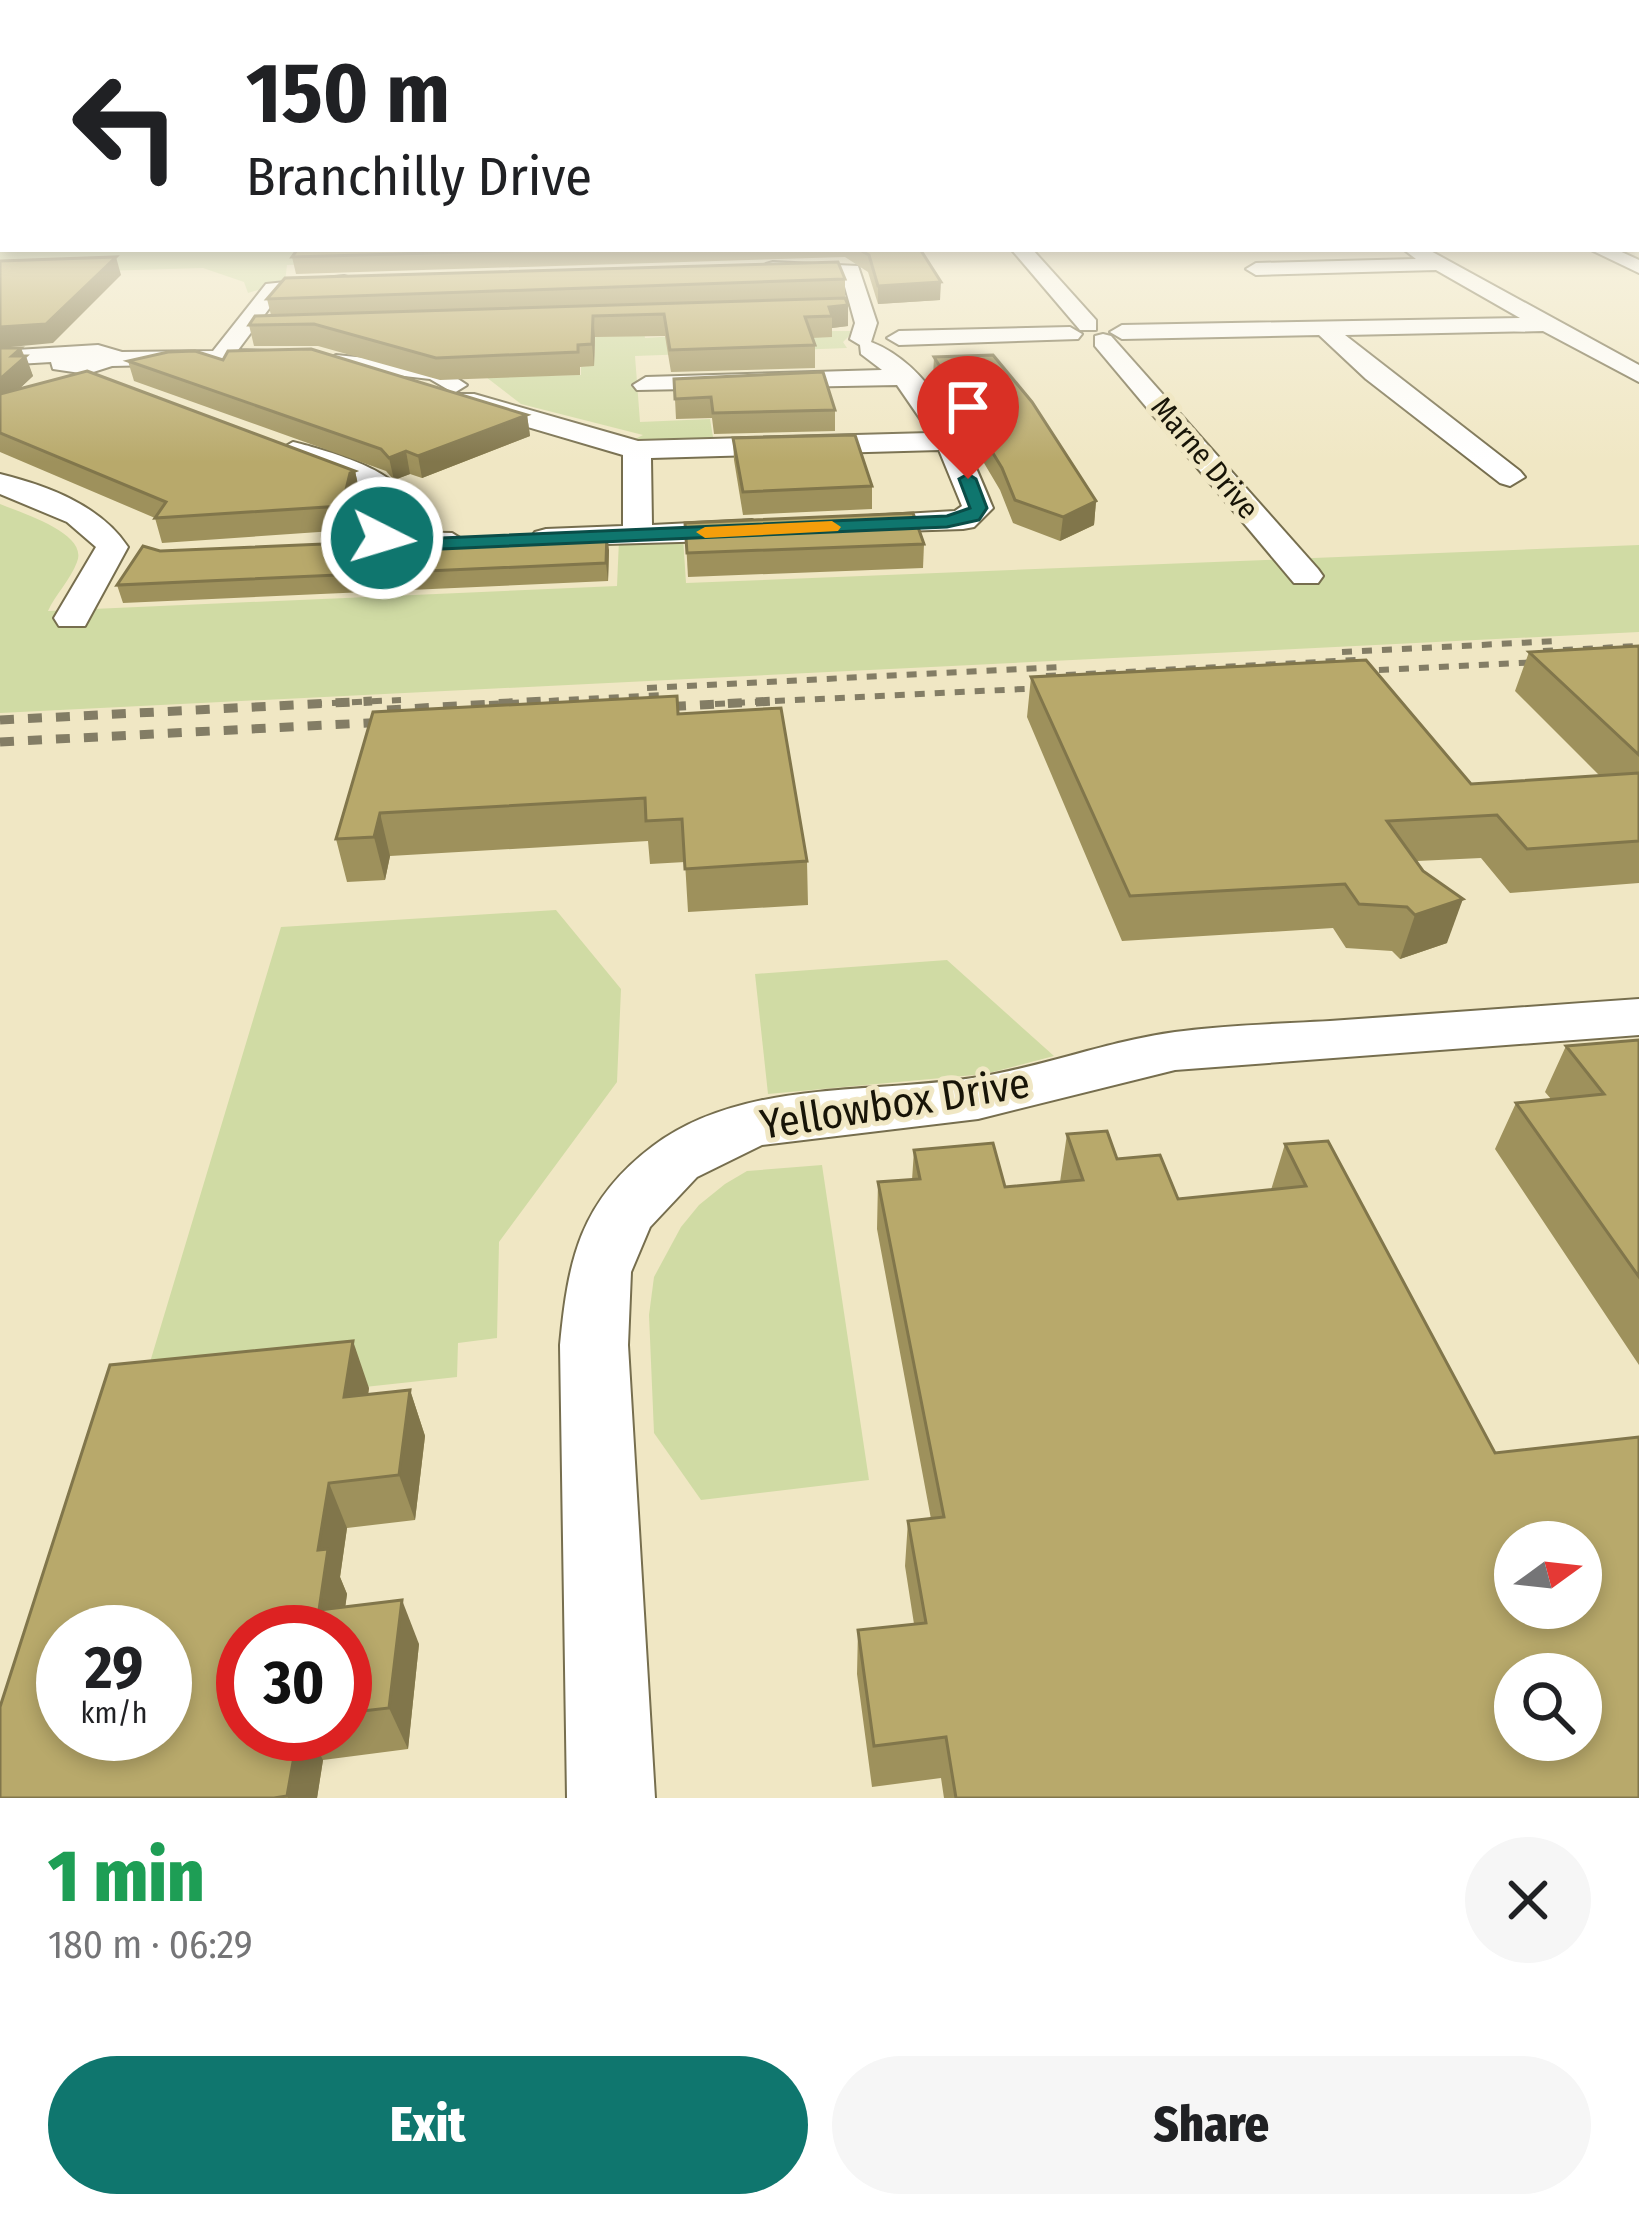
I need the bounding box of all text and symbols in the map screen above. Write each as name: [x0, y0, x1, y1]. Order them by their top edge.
text: 150 m: [246, 43, 450, 144]
icon: left: [48, 48, 204, 204]
text: Branchilly Drive: [246, 145, 592, 209]
pin: [917, 356, 1019, 479]
icon: arrive: [935, 374, 1001, 440]
street label: Marne Drive: [1144, 390, 1266, 526]
position arrow: [319, 475, 445, 601]
street label: Yellowbox Drive: [757, 1058, 1033, 1150]
north arrow: [1494, 1521, 1602, 1629]
map controls: [1494, 1521, 1602, 1761]
speed limit sign: 30: [216, 1605, 372, 1761]
text: 29: [85, 1632, 143, 1704]
button: search: [1494, 1653, 1602, 1761]
text: km/h: [81, 1695, 147, 1731]
text: 1 min: [48, 1834, 205, 1920]
button: close: [1465, 1837, 1591, 1963]
text: 180 m · 06:29: [48, 1922, 253, 1968]
button: Exit: [48, 2056, 808, 2194]
button: Share: [832, 2056, 1591, 2194]

